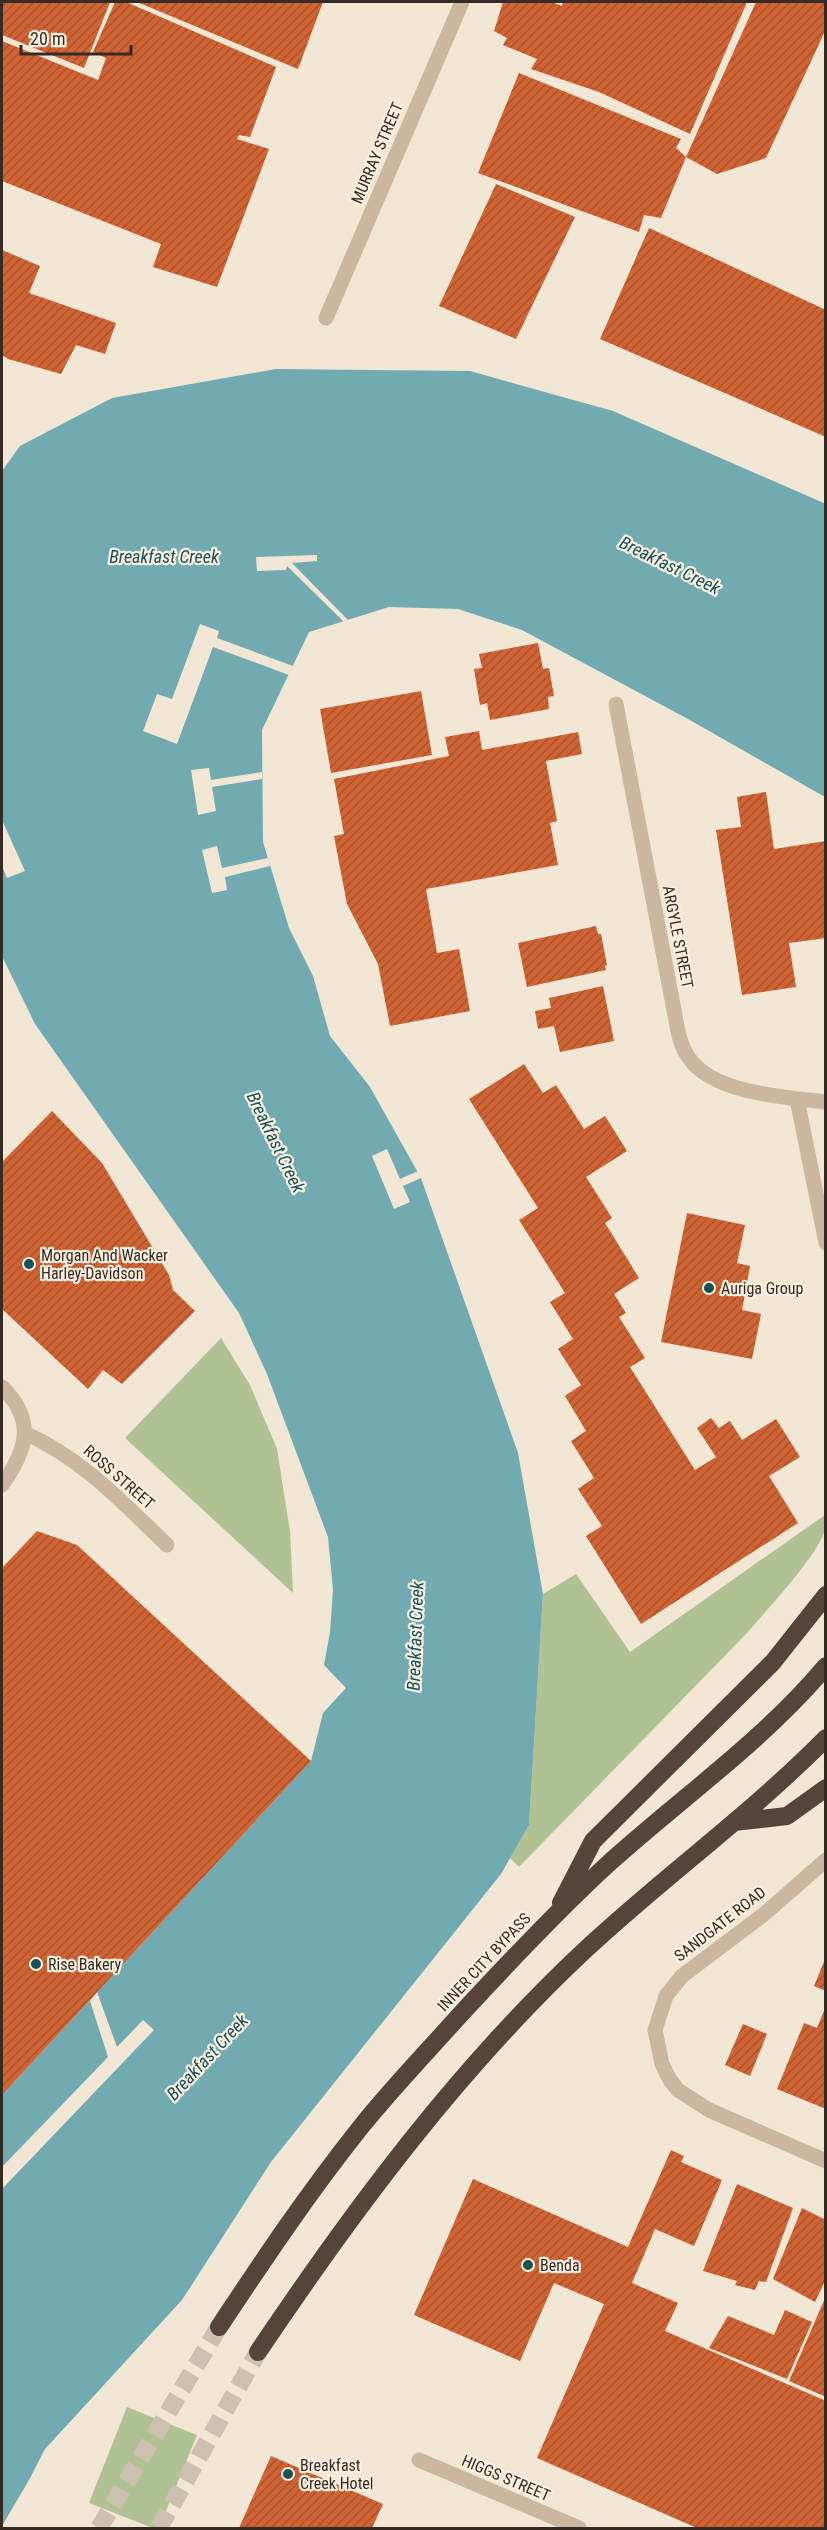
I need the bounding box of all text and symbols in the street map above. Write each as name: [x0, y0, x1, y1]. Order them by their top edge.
scale bar: [21, 18, 130, 56]
text: 20 m: [30, 28, 65, 49]
street label: MURRAY STREET: [347, 100, 407, 206]
water label: Breakfast Creek: [616, 532, 725, 599]
water label: Breakfast Creek: [109, 546, 220, 567]
street label: ARGYLE STREET: [659, 884, 697, 990]
water label: Breakfast Creek: [243, 1088, 310, 1197]
place label: Morgan And Wacker Harley-Davidson: [41, 1246, 168, 1283]
marker: Morgan And Wacker Harley-Davidson: [22, 1257, 36, 1271]
place label: Auriga Group: [721, 1279, 804, 1298]
marker: Auriga Group: [702, 1281, 716, 1295]
street label: ROSS STREET: [80, 1441, 158, 1513]
water label: Breakfast Creek: [403, 1580, 427, 1691]
street label: SANDGATE ROAD: [671, 1882, 769, 1966]
street label: INNER CITY BYPASS: [434, 1909, 534, 2015]
place label: Rise Bakery: [48, 1955, 122, 1974]
marker: Rise Bakery: [29, 1957, 43, 1971]
water label: Breakfast Creek: [162, 2009, 253, 2104]
place label: Benda: [540, 2256, 580, 2275]
marker: Benda: [521, 2258, 535, 2272]
street label: HIGGS STREET: [459, 2451, 553, 2505]
place label: Breakfast Creek Hotel: [300, 2456, 374, 2493]
marker: Breakfast Creek Hotel: [281, 2467, 295, 2481]

